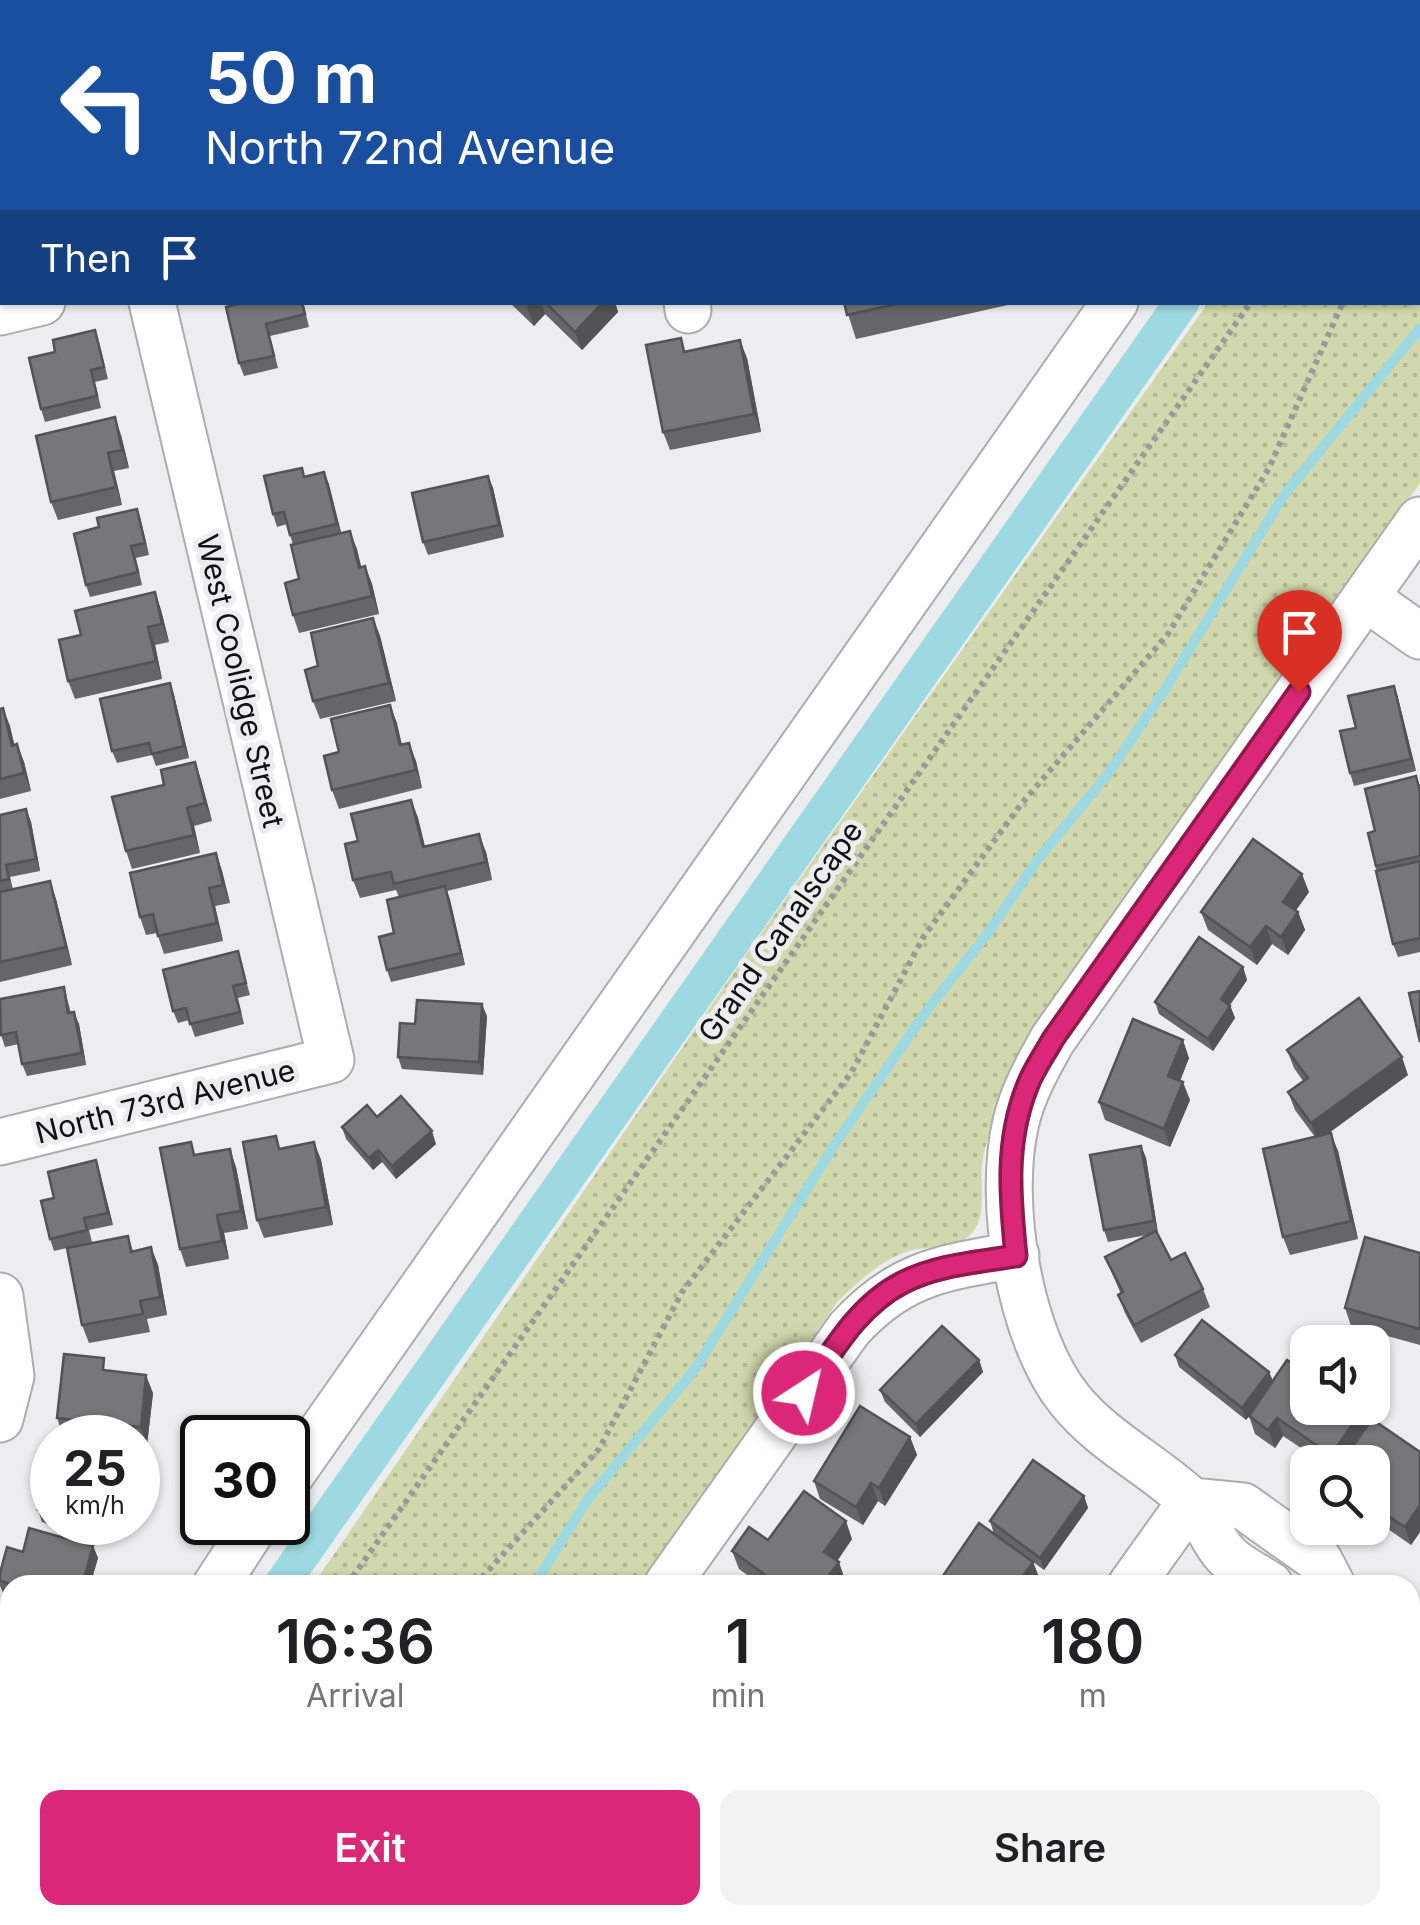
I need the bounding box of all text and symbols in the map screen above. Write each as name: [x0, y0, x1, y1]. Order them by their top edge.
text: 50 m: [205, 35, 377, 120]
icon: left: [40, 40, 170, 170]
text: North 72nd Avenue: [205, 120, 615, 175]
icon: arrive: [152, 230, 207, 285]
text: Then: [40, 235, 132, 281]
street label: West Coolidge Street: [190, 531, 292, 831]
pin: [1257, 590, 1342, 693]
icon: arrive: [1272, 605, 1327, 660]
street label: Grand Canalscape: [690, 814, 870, 1048]
street label: North 73rd Avenue: [31, 1051, 299, 1151]
map controls: [1290, 1325, 1390, 1545]
button: sound: [1290, 1325, 1390, 1425]
position arrow: [752, 1341, 856, 1445]
speed limit sign: 30: [180, 1415, 310, 1545]
text: 25: [63, 1438, 127, 1498]
button: search: [1290, 1445, 1390, 1545]
text: km/h: [65, 1490, 125, 1520]
text: 16:36: [276, 1605, 435, 1677]
text: 1: [725, 1605, 751, 1677]
text: 180: [1041, 1605, 1144, 1677]
text: Arrival: [306, 1676, 405, 1715]
text: min: [711, 1676, 765, 1715]
text: m: [1079, 1676, 1107, 1715]
button: Exit: [40, 1790, 700, 1905]
button: Share: [720, 1790, 1380, 1905]

